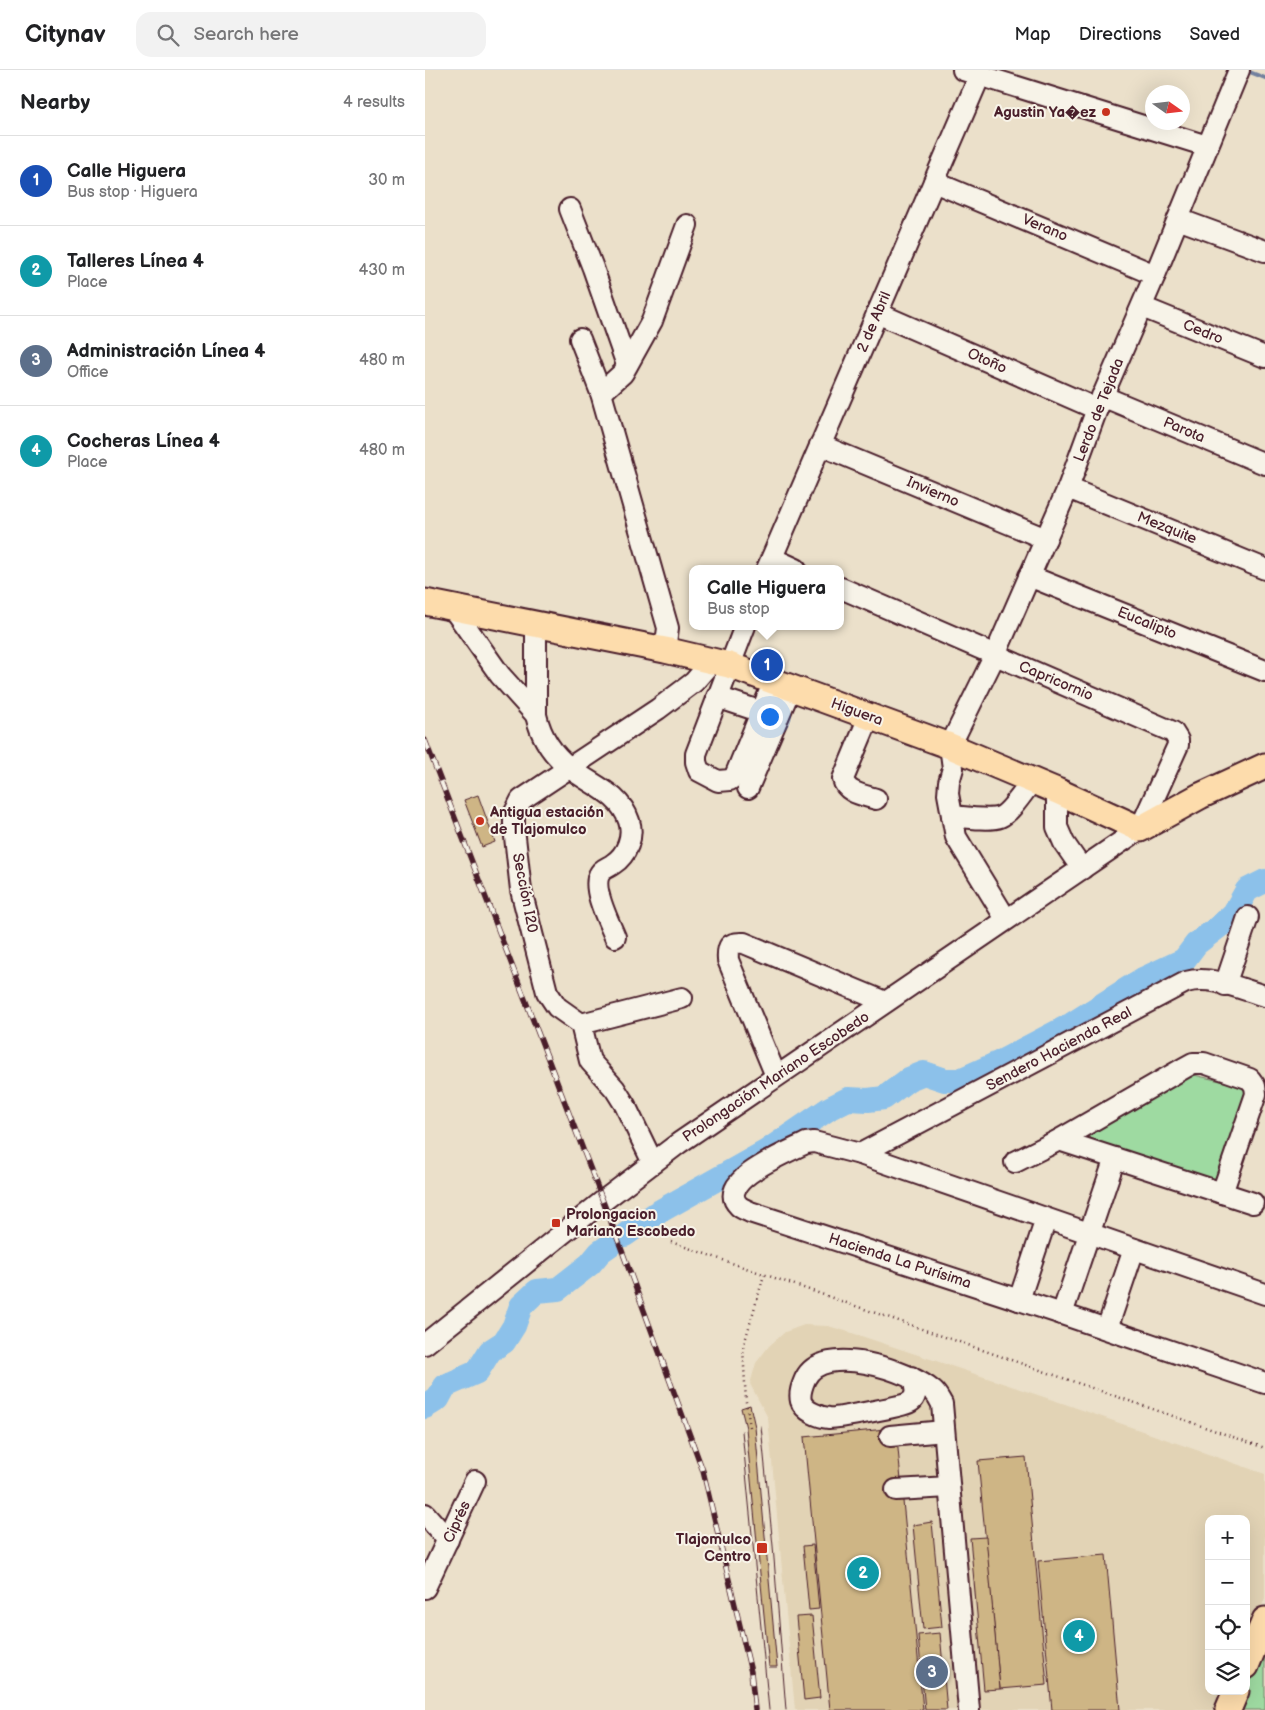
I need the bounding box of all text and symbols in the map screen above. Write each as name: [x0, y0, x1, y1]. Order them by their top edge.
search box: [136, 12, 486, 57]
text: Citynav: [25, 20, 106, 49]
icon: search: [154, 21, 182, 49]
text: Search here: [194, 23, 299, 46]
text: Map: [1015, 24, 1051, 45]
text: Directions: [1079, 24, 1161, 45]
text: Saved: [1189, 24, 1240, 45]
north arrow: [1145, 85, 1190, 130]
text: Nearby: [20, 90, 90, 115]
text: 4 results: [343, 93, 405, 112]
place label: Agustin Ya�ez: [993, 103, 1097, 122]
marker: Agustin Ya�ez: [1100, 106, 1112, 118]
text: Calle Higuera: [67, 160, 186, 183]
text: 1: [33, 171, 39, 190]
text: 30 m: [368, 171, 405, 190]
text: Bus stop · Higuera: [67, 183, 198, 202]
street label: Verano: [1019, 210, 1071, 246]
text: Talleres Línea 4: [67, 250, 204, 273]
text: 2: [31, 261, 41, 280]
text: 430 m: [358, 261, 405, 280]
text: Place: [67, 273, 108, 292]
street label: 2 de Abril: [853, 289, 895, 355]
street label: Cedro: [1180, 315, 1226, 349]
text: Administración Línea 4: [67, 340, 266, 363]
street label: Otoño: [964, 344, 1010, 378]
text: 3: [31, 351, 41, 370]
text: 480 m: [359, 351, 405, 370]
street label: Lerdo de Tejada: [1070, 355, 1128, 465]
text: Office: [67, 363, 109, 382]
street label: Parota: [1160, 413, 1208, 447]
text: Cocheras Línea 4: [67, 430, 220, 453]
text: 4: [31, 441, 41, 460]
text: 480 m: [359, 441, 405, 460]
text: Place: [67, 453, 108, 472]
street label: Invierno: [904, 472, 962, 512]
street label: Mezquite: [1134, 507, 1200, 549]
popup: [689, 565, 844, 630]
text: Calle Higuera: [707, 577, 826, 600]
text: Bus stop: [707, 600, 770, 619]
street label: Eucalipto: [1115, 603, 1179, 643]
pin: 1: [751, 646, 783, 684]
street label: Capricornio: [1016, 657, 1096, 705]
street label: Higuera: [828, 694, 886, 730]
your location: [757, 704, 783, 730]
place label: Antigua estación de Tlajomulco: [489, 803, 604, 839]
marker: Antigua estación de Tlajomulco: [474, 815, 486, 827]
street label: Sección I20: [508, 852, 542, 935]
street label: Sendero Hacienda Real: [983, 1002, 1135, 1096]
street label: Prolongación Mariano Escobedo: [679, 1007, 873, 1147]
place label: Prolongacion Mariano Escobedo: [566, 1205, 696, 1241]
marker: Prolongacion Mariano Escobedo: [550, 1217, 562, 1229]
street label: Hacienda La Purísima: [826, 1229, 974, 1293]
street label: Ciprés: [439, 1497, 475, 1546]
map controls: [1205, 1515, 1250, 1695]
button: +: [1205, 1515, 1250, 1560]
place label: Tlajomulco Centro: [676, 1530, 751, 1566]
marker: Tlajomulco Centro: [755, 1541, 769, 1555]
pin: 2: [847, 1554, 879, 1592]
button: −: [1205, 1560, 1250, 1605]
button: locate: [1205, 1605, 1250, 1650]
pin: 4: [1063, 1617, 1095, 1655]
button: layers: [1205, 1650, 1250, 1695]
pin: 3: [916, 1653, 948, 1691]

